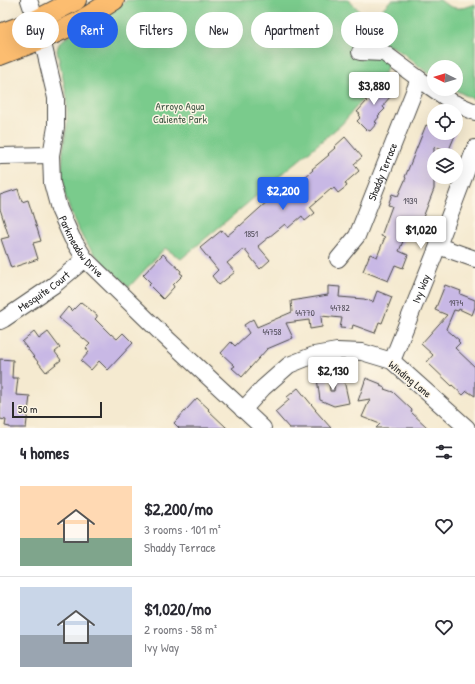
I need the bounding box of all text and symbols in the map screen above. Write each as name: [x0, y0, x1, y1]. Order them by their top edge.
chip: Buy: [12, 12, 59, 48]
chip: Rent: [67, 12, 118, 48]
chip: Filters: [126, 12, 187, 48]
chip: New: [195, 12, 243, 48]
chip: Apartment: [251, 12, 333, 48]
chip: House: [341, 12, 398, 48]
north arrow: [427, 60, 463, 96]
map controls: [427, 60, 463, 184]
pin: $3,880: [341, 72, 407, 106]
text: $3,880: [358, 76, 390, 94]
park label: Arroyo Agua Caliente Park: [153, 99, 208, 126]
button: locate: [427, 104, 463, 140]
street label: Shaddy Terrace: [365, 140, 400, 203]
button: layers: [427, 148, 463, 184]
pin: $2,200: [250, 177, 316, 211]
text: $2,200: [266, 181, 300, 199]
house number: 1939: [403, 195, 418, 207]
street label: Parkmeadow Drive: [56, 213, 107, 281]
pin: $1,020: [388, 216, 454, 250]
text: $1,020: [405, 220, 437, 238]
house number: 1851: [244, 228, 258, 240]
street label: Mesquite Court: [15, 268, 73, 315]
street label: Ivy Way: [409, 272, 433, 305]
house number: 1974: [449, 297, 464, 309]
house number: 44782: [330, 302, 350, 314]
house number: 44770: [295, 307, 315, 319]
house number: 44758: [263, 326, 282, 338]
pin: $2,130: [300, 357, 366, 391]
street label: Winding Lane: [386, 357, 435, 401]
text: $2,130: [317, 361, 349, 379]
scale bar: [12, 400, 102, 419]
text: 50 m: [18, 402, 38, 416]
text: 4 homes: [20, 441, 69, 464]
icon: filters: [433, 441, 455, 463]
text: $2,200/mo: [144, 497, 213, 520]
icon: home: [52, 502, 100, 550]
icon: heart: [433, 515, 455, 537]
text: 3 rooms · 101 m²: [144, 520, 221, 538]
text: Shaddy Terrace: [144, 538, 216, 556]
text: $1,020/mo: [144, 597, 211, 620]
icon: home: [52, 603, 100, 651]
icon: heart: [433, 616, 455, 638]
text: 2 rooms · 58 m²: [144, 620, 217, 638]
text: Ivy Way: [144, 638, 179, 656]

